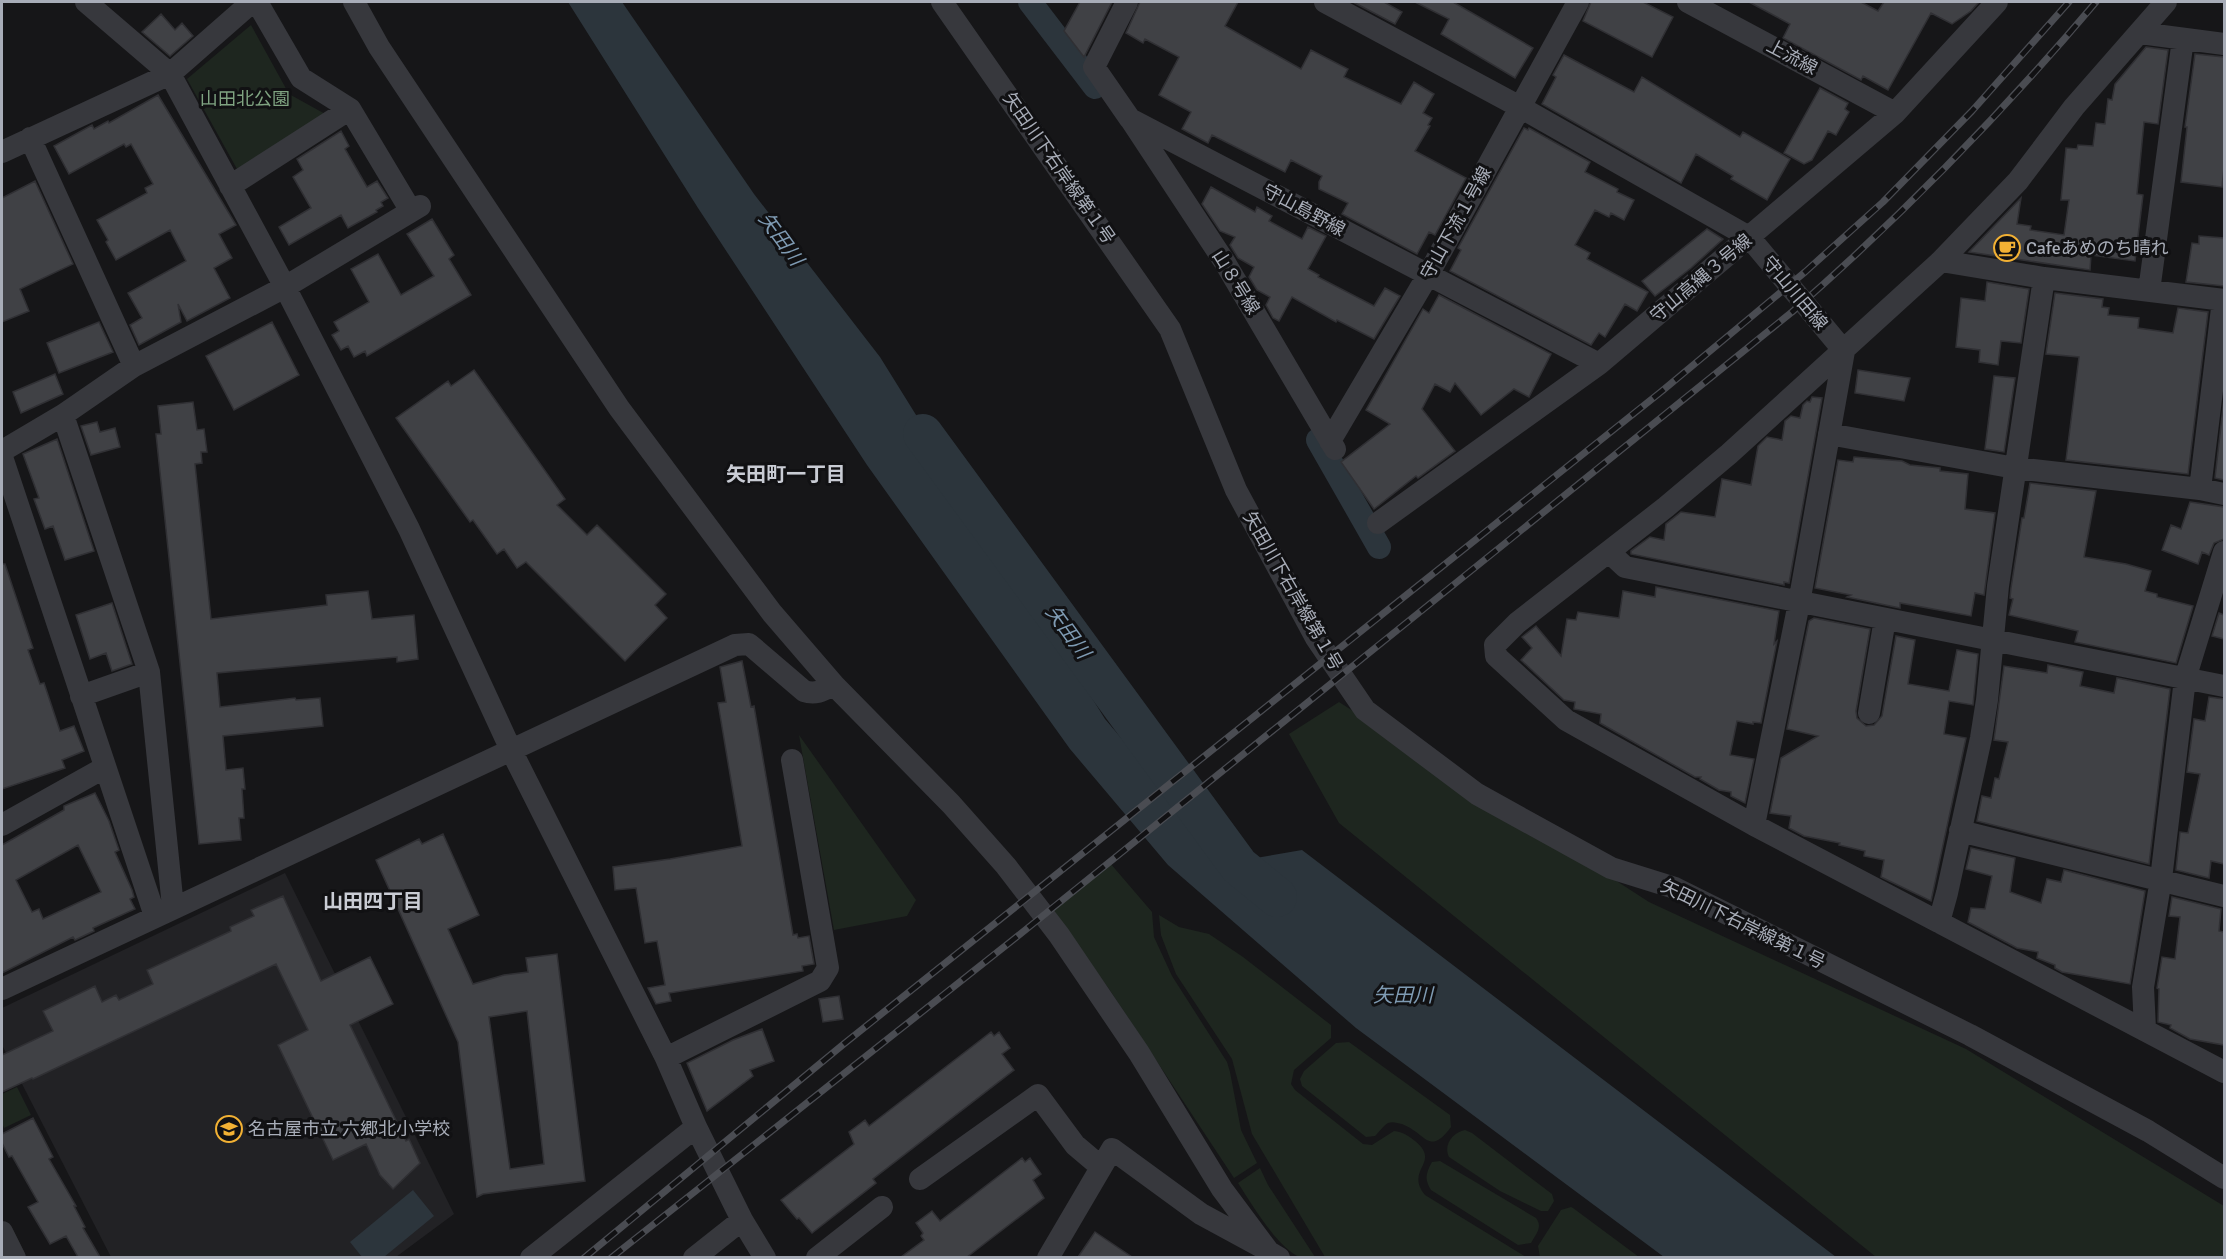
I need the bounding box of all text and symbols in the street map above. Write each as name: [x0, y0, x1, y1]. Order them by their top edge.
street label: 上流線: [1763, 35, 1821, 79]
park label: 山田北公園: [200, 88, 290, 110]
street label: 矢田川下右岸線第１号: [998, 88, 1120, 248]
street label: 守山下流１号線: [1416, 163, 1496, 283]
street label: 守山島野線: [1259, 179, 1349, 241]
water label: 矢田川: [753, 207, 810, 272]
street label: 守山高縄３号線: [1646, 229, 1756, 327]
cafe icon: Cafeあめのち晴れ: [1992, 233, 2022, 263]
place label: Cafeあめのち晴れ: [2026, 237, 2169, 259]
street label: 山８号線: [1208, 246, 1264, 318]
street label: 守山川田線: [1758, 251, 1832, 335]
district label: 矢田町一丁目: [726, 462, 846, 487]
street label: 矢田川下右岸線第１号: [1238, 508, 1348, 674]
water label: 矢田川: [1040, 600, 1097, 665]
street label: 矢田川下右岸線第１号: [1657, 875, 1829, 973]
district label: 山田四丁目: [323, 889, 423, 914]
water label: 矢田川: [1373, 983, 1435, 1008]
school or university icon: 名古屋市立 六郷北小学校: [214, 1114, 244, 1144]
place label: 名古屋市立 六郷北小学校: [248, 1118, 450, 1140]

